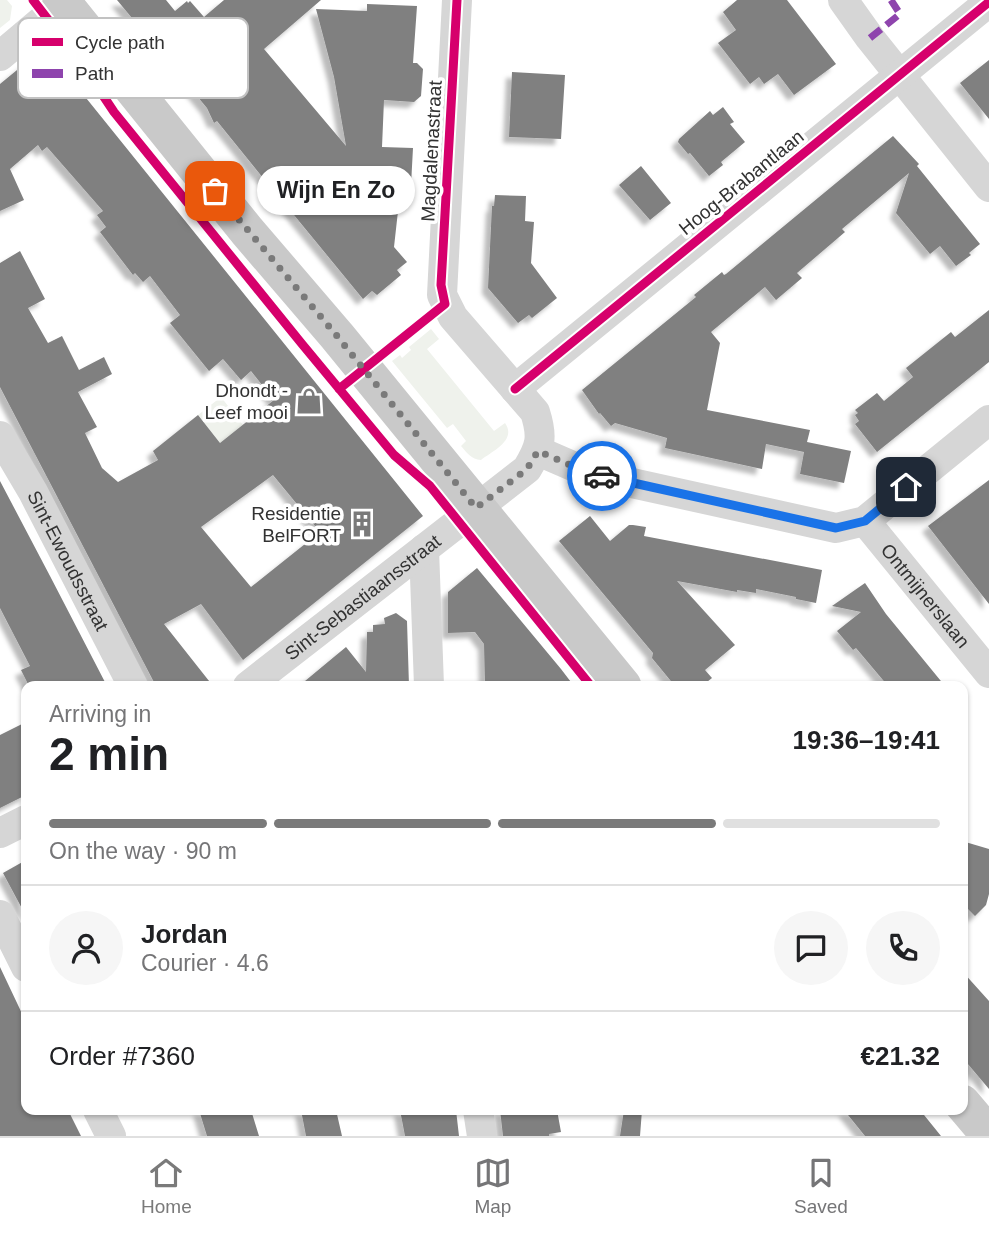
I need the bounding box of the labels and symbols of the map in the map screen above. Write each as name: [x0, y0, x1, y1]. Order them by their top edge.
legend: [18, 18, 248, 98]
text: Cycle path: [75, 32, 165, 53]
text: Path: [75, 63, 114, 84]
street label: Magdalenastraat: [417, 79, 446, 222]
street label: Hoog-Brabantlaan: [675, 126, 808, 239]
pin: [185, 161, 245, 221]
callout: Wijn En Zo: [257, 166, 414, 216]
place label: Dhondt - Leef mooi: [205, 380, 288, 423]
shop icon: Dhondt - Leef mooi: [294, 386, 324, 416]
courier: [567, 441, 637, 511]
pin: [876, 457, 936, 517]
street label: Sint-Ewoudsstraat: [23, 487, 113, 635]
place label: Residentie BelFORT: [251, 503, 341, 546]
building icon: Residentie BelFORT: [347, 509, 377, 539]
street label: Sint-Sebastiaansstraat: [281, 530, 445, 664]
street label: Ontmijnerslaan: [877, 540, 974, 652]

